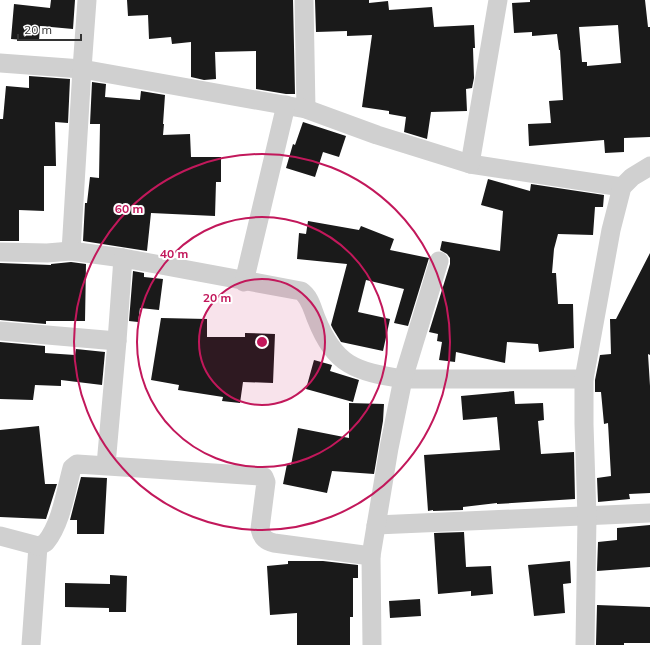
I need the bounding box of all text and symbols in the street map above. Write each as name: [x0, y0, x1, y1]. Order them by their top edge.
scale bar: [18, 16, 81, 42]
text: 20 m: [24, 22, 52, 37]
text: 60 m: [115, 201, 143, 216]
text: 40 m: [160, 246, 188, 261]
text: 20 m: [203, 290, 231, 305]
centre of rings: [255, 335, 269, 349]

